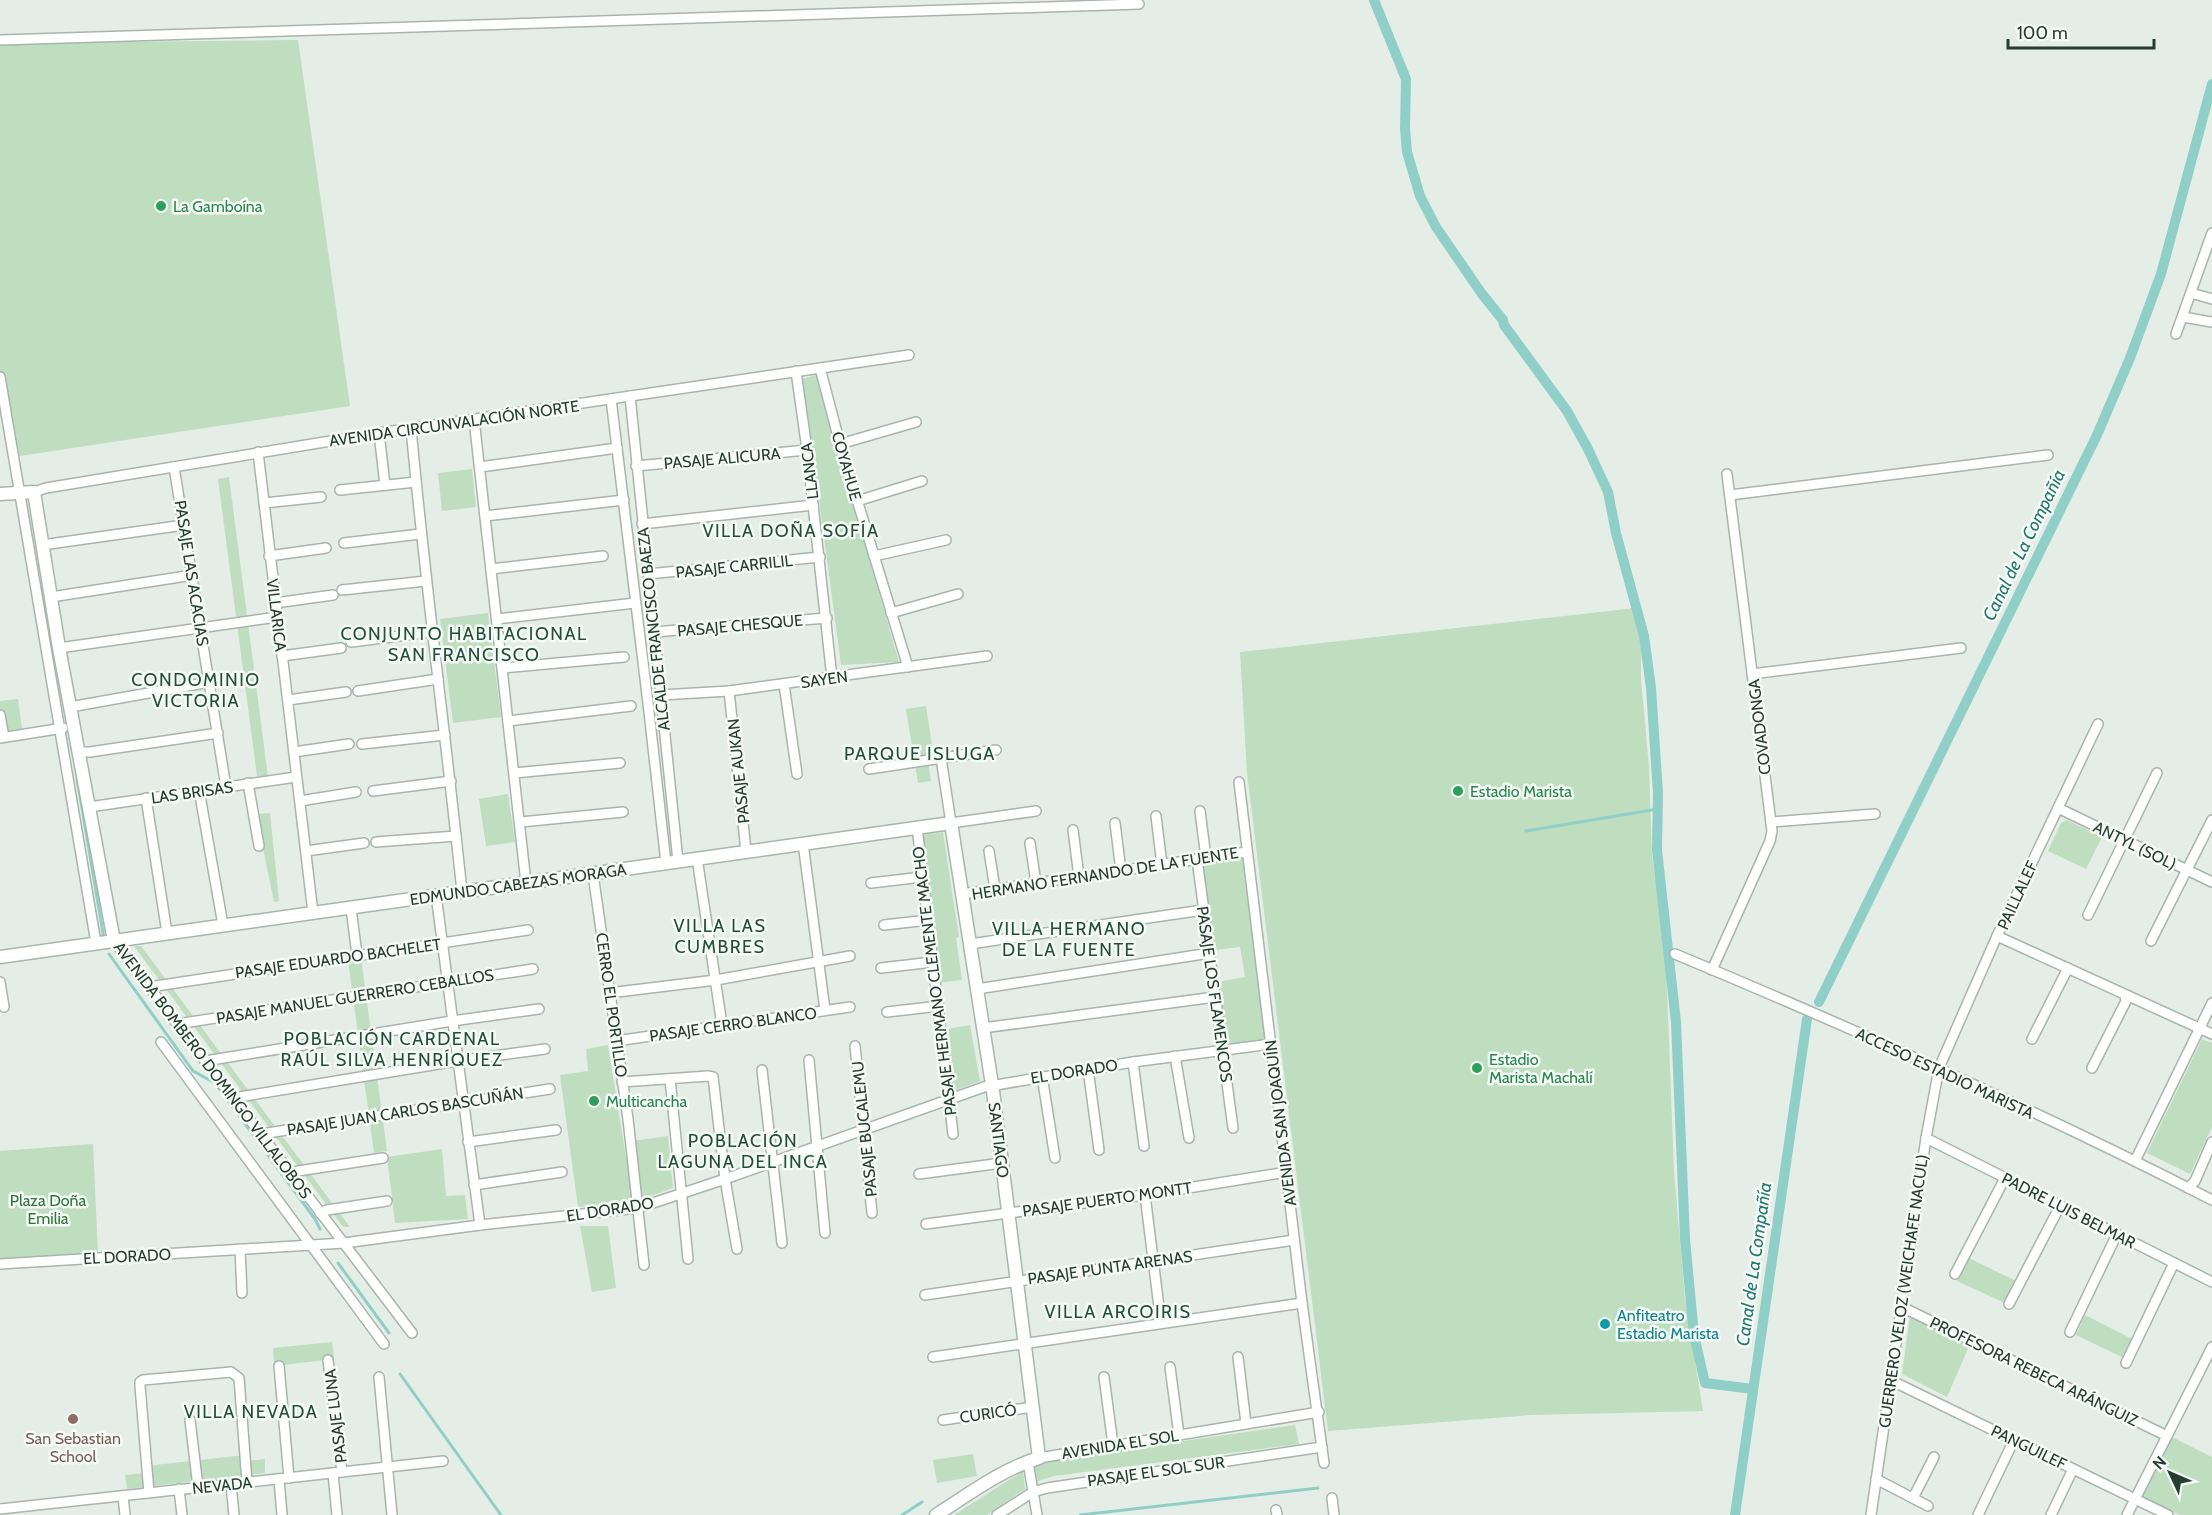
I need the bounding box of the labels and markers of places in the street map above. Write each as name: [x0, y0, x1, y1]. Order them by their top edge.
place label: La Gamboína: [173, 197, 263, 216]
marker: La Gamboína: [154, 199, 168, 213]
place label: Estadio Marista: [1470, 782, 1572, 801]
marker: Estadio Marista: [1451, 784, 1465, 798]
place label: Estadio Marista Machalí: [1489, 1050, 1593, 1087]
marker: Estadio Marista Machalí: [1470, 1061, 1484, 1075]
place label: Multicancha: [606, 1092, 687, 1111]
marker: Multicancha: [587, 1094, 601, 1108]
place label: Anfiteatro Estadio Marista: [1617, 1306, 1719, 1343]
marker: Anfiteatro Estadio Marista: [1598, 1317, 1612, 1331]
marker: San Sebastian School: [66, 1412, 80, 1426]
place label: San Sebastian School: [25, 1429, 121, 1466]

